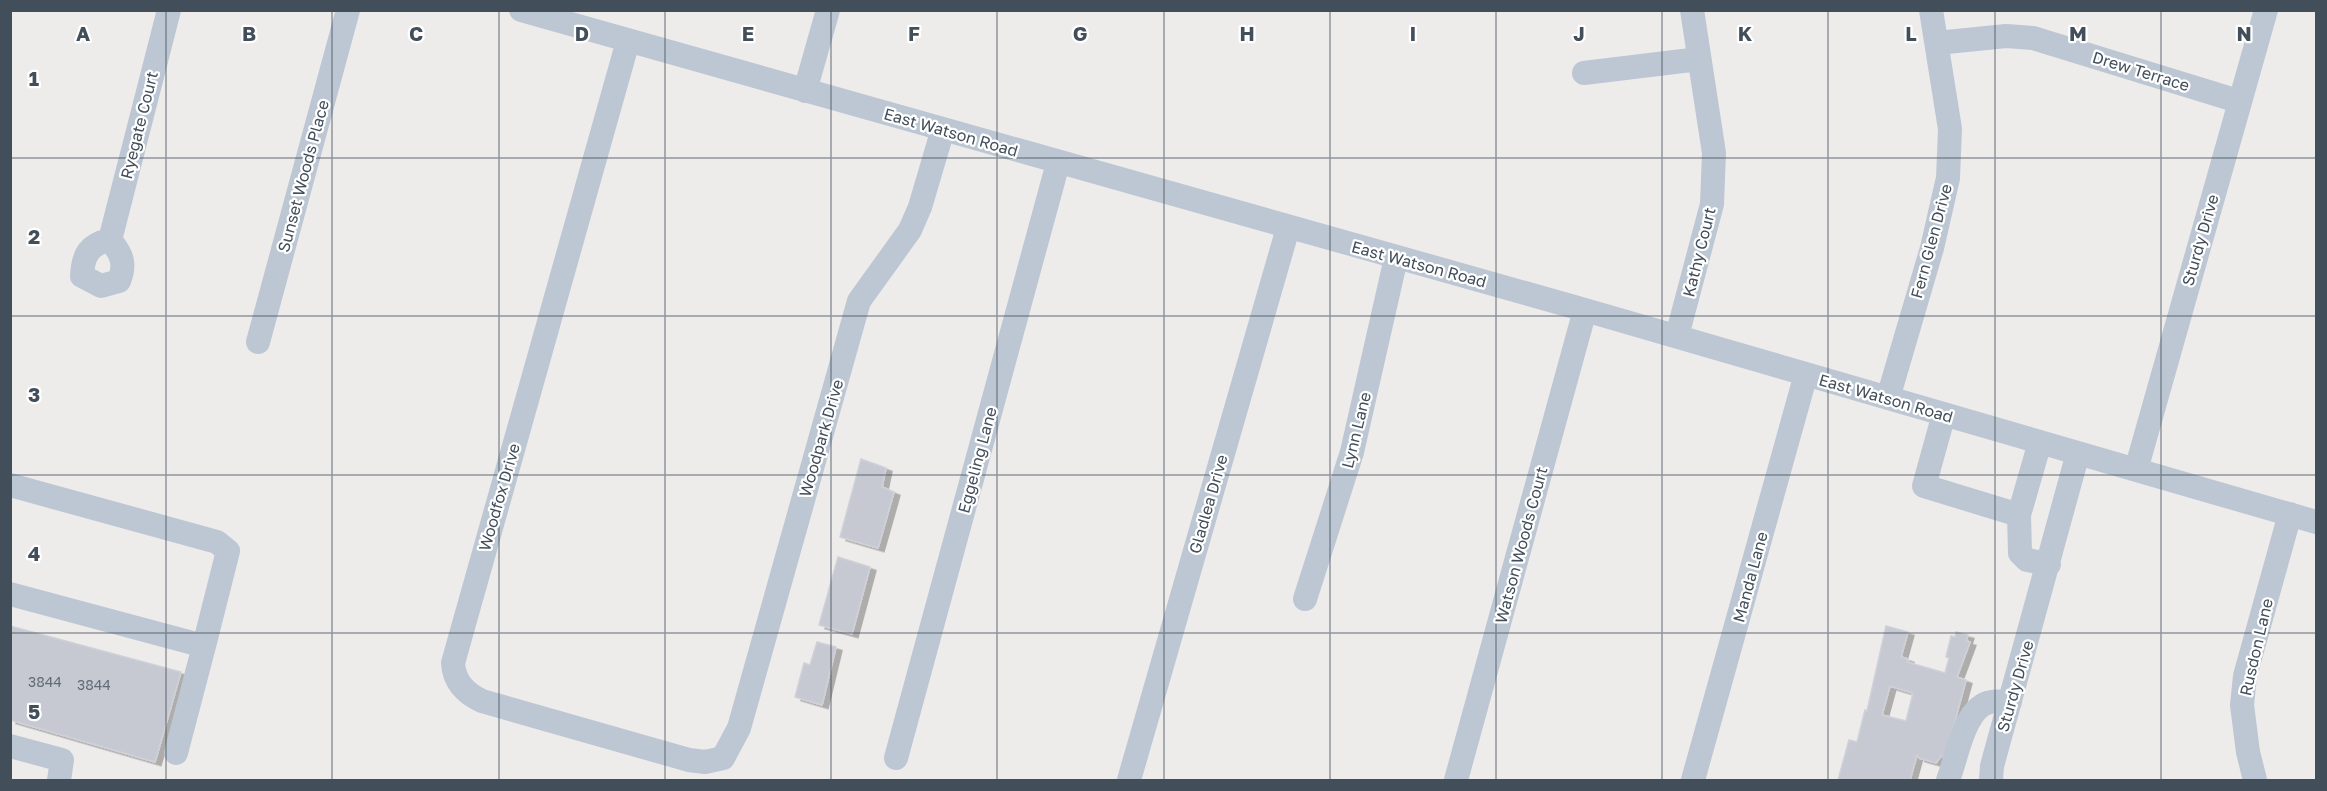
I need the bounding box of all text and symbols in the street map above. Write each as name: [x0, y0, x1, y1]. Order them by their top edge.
text: A: [76, 21, 90, 45]
text: B: [242, 21, 256, 45]
text: C: [409, 21, 423, 45]
text: D: [575, 21, 589, 45]
text: E: [742, 21, 754, 45]
text: F: [908, 21, 920, 45]
text: G: [1073, 21, 1087, 45]
text: H: [1239, 21, 1255, 45]
text: I: [1410, 21, 1416, 45]
text: J: [1573, 21, 1585, 45]
text: K: [1738, 21, 1753, 45]
text: L: [1905, 21, 1917, 45]
text: M: [2069, 21, 2087, 45]
text: N: [2236, 21, 2252, 45]
street label: Drew Terrace: [2090, 47, 2192, 95]
text: 1: [29, 66, 39, 90]
street label: Ryegate Court: [116, 69, 162, 181]
street label: Sunset Woods Place: [273, 98, 333, 254]
street label: East Watson Road: [882, 103, 1020, 161]
street label: Fern Glen Drive: [1906, 182, 1956, 300]
street label: Sturdy Drive: [2177, 192, 2223, 288]
street label: Kathy Court: [1678, 205, 1720, 299]
text: 2: [28, 224, 40, 248]
street label: East Watson Road: [1349, 236, 1489, 292]
street label: East Watson Road: [1817, 369, 1955, 427]
street label: Woodpark Drive: [795, 377, 847, 499]
text: 3: [28, 382, 40, 406]
street label: Lynn Lane: [1337, 390, 1375, 470]
street label: Eggeling Lane: [953, 405, 1001, 515]
street label: Woodfox Drive: [474, 441, 524, 553]
street label: Gladlea Drive: [1184, 452, 1232, 556]
street label: Watson Woods Court: [1490, 465, 1552, 625]
street label: Manda Lane: [1728, 530, 1772, 624]
text: 4: [28, 541, 40, 565]
street label: Rusdon Lane: [2235, 596, 2277, 698]
street label: Sturdy Drive: [1992, 638, 2038, 734]
house number: 3844: [28, 673, 62, 690]
house number: 3844: [77, 676, 111, 693]
text: 5: [28, 699, 40, 723]

